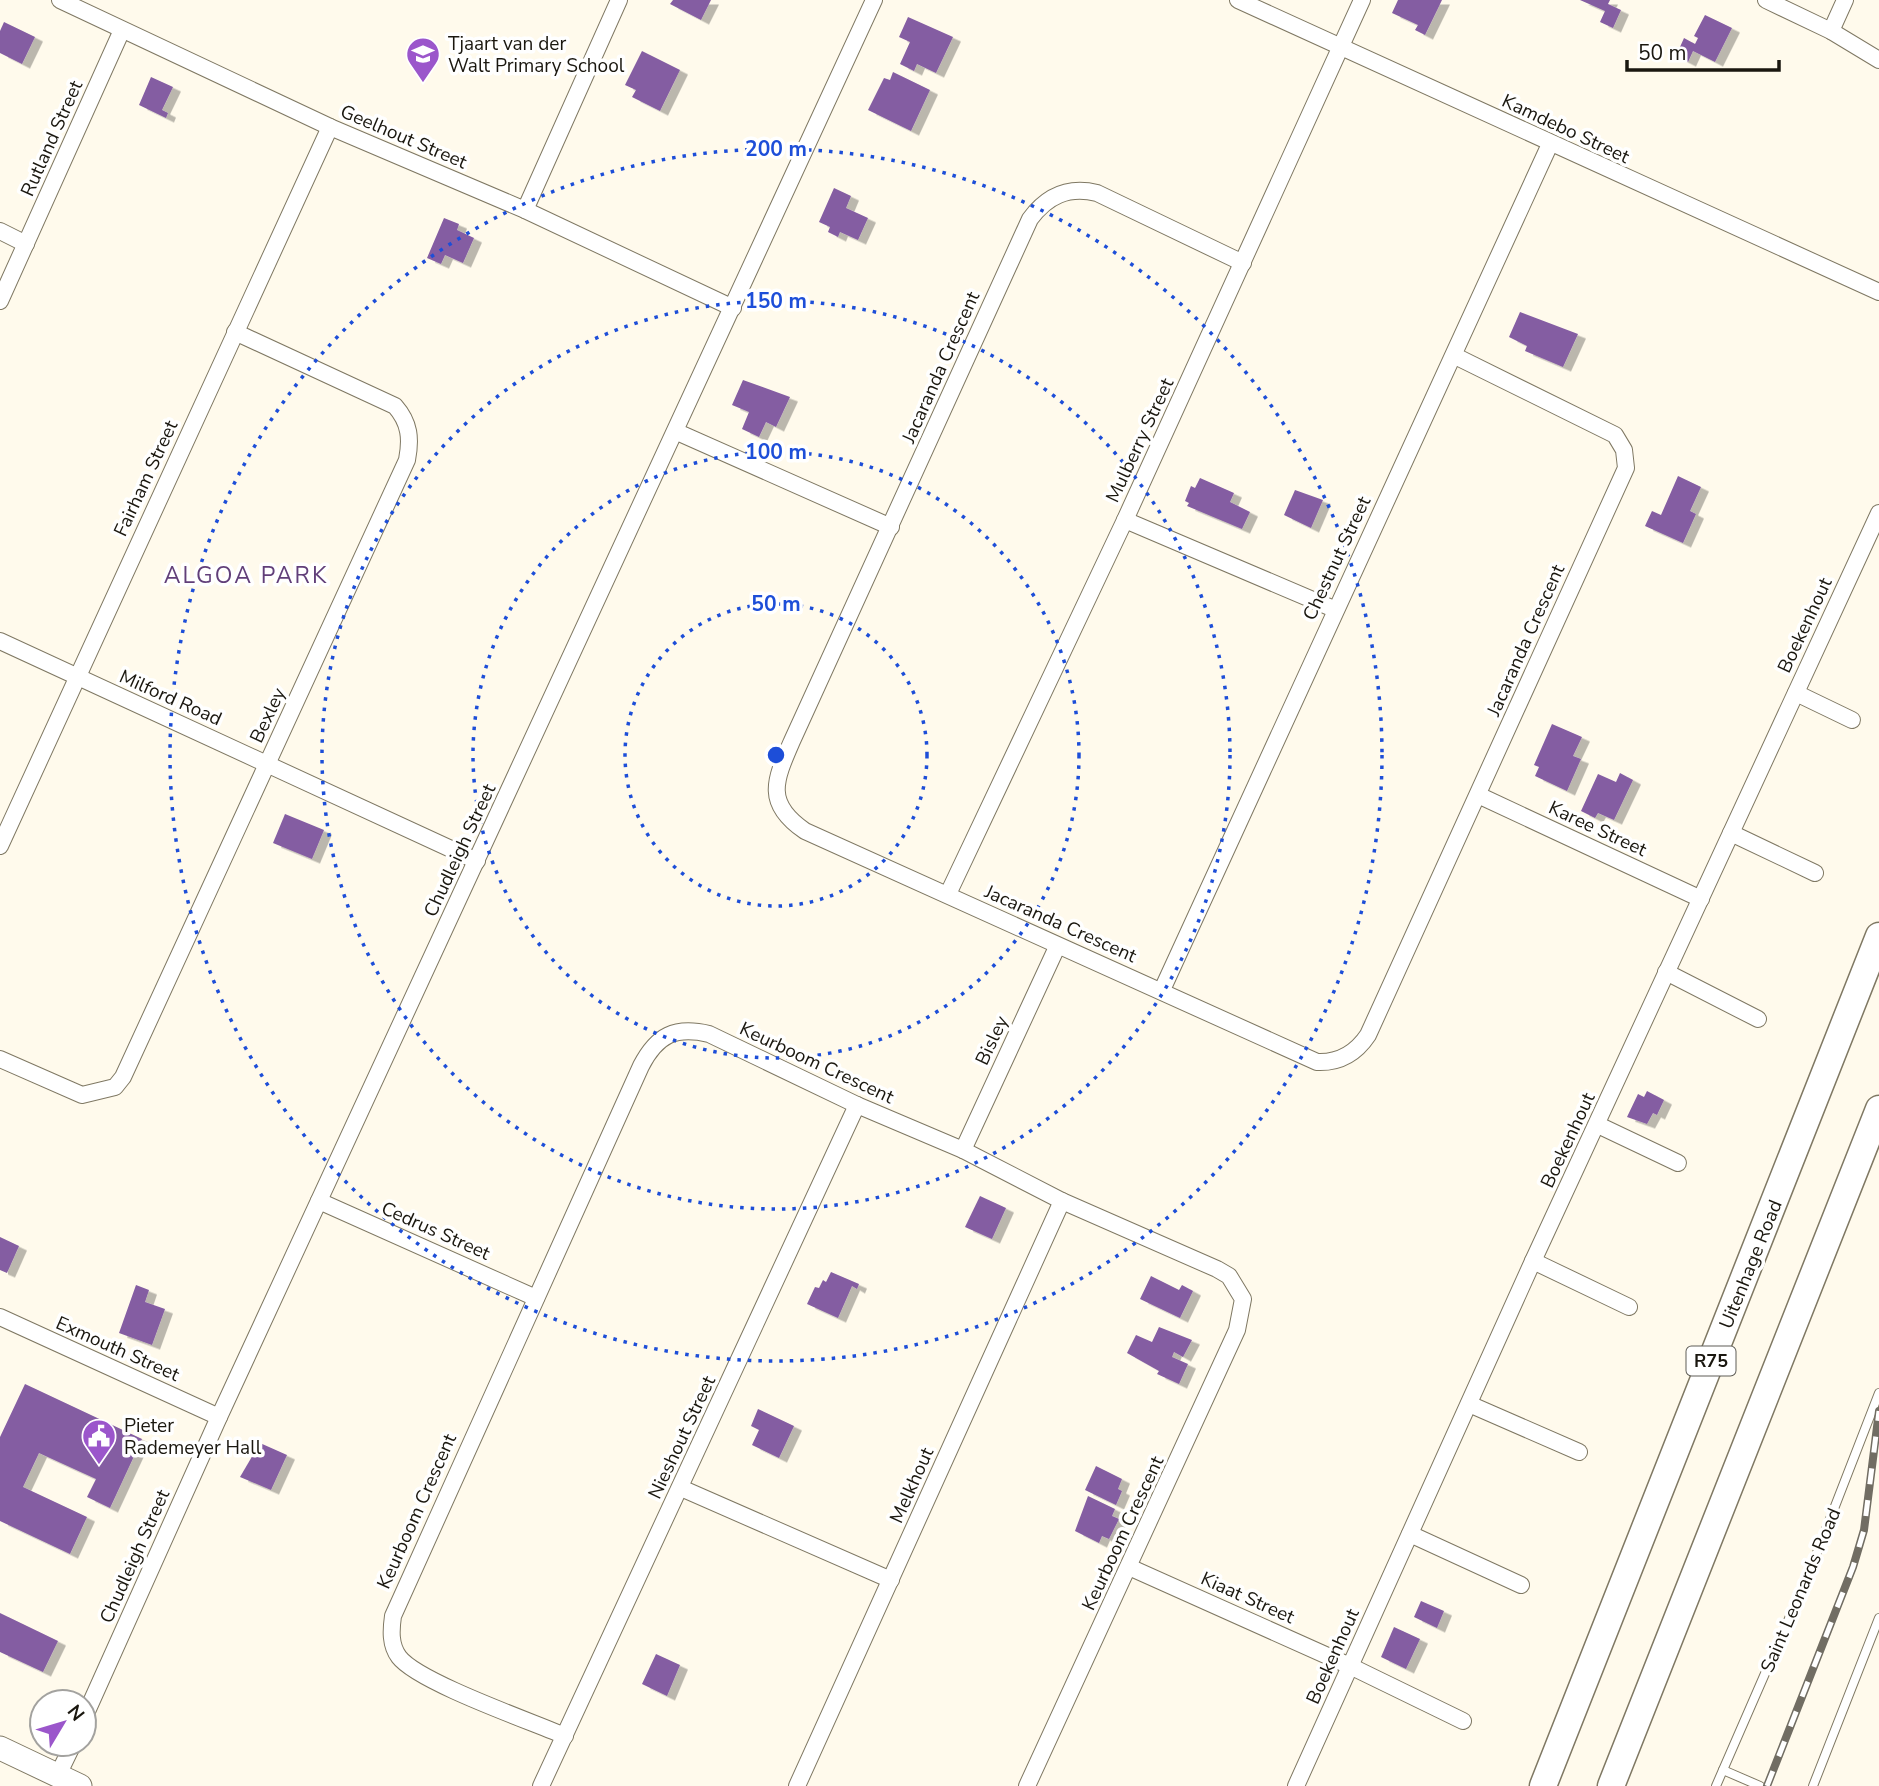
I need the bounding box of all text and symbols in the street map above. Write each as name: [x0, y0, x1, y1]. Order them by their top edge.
scale bar: [1627, 28, 1779, 72]
place label: Tjaart van der Walt Primary School: [448, 31, 625, 79]
school or university icon: Tjaart van der Walt Primary School: [404, 35, 442, 84]
text: 50 m: [1638, 39, 1687, 67]
street label: Rutland Street: [15, 76, 89, 200]
street label: Kamdebo Street: [1498, 88, 1634, 170]
street label: Geelhout Street: [336, 99, 471, 175]
text: 200 m: [745, 135, 807, 163]
text: 150 m: [745, 287, 807, 315]
street label: Jacaranda Crescent: [895, 287, 986, 448]
street label: Mulberry Street: [1100, 374, 1180, 507]
street label: Fairham Street: [108, 416, 184, 541]
text: 100 m: [745, 438, 807, 466]
street label: Chestnut Street: [1297, 492, 1377, 625]
district label: ALGOA PARK: [164, 560, 328, 591]
street label: Jacaranda Crescent: [1480, 560, 1571, 721]
street label: Boekenhout: [1771, 573, 1838, 677]
text: 50 m: [751, 590, 801, 618]
street label: Milford Road: [115, 664, 226, 732]
street label: Bexley: [244, 683, 292, 747]
centre of rings: [764, 743, 788, 767]
street label: Chudleigh Street: [418, 779, 502, 921]
street label: Karee Street: [1544, 795, 1651, 863]
street label: Jacaranda Crescent: [980, 878, 1141, 969]
street label: Bisley: [969, 1011, 1015, 1069]
street label: Keurboom Crescent: [735, 1016, 898, 1110]
street label: Boekenhout: [1534, 1088, 1601, 1192]
street label: Cedrus Street: [377, 1195, 494, 1267]
street label: Uitenhage Road: [1713, 1196, 1789, 1333]
street label: Exmouth Street: [52, 1310, 184, 1388]
road number: R75: [1686, 1346, 1736, 1376]
street label: Nieshout Street: [642, 1371, 722, 1503]
place label: Pieter Rademeyer Hall: [124, 1413, 262, 1461]
public building icon: Pieter Rademeyer Hall: [80, 1417, 118, 1466]
street label: Keurboom Crescent: [371, 1429, 463, 1593]
street label: Melkhout: [884, 1443, 940, 1527]
street label: Keurboom Crescent: [1076, 1452, 1170, 1615]
street label: Chudleigh Street: [94, 1485, 176, 1627]
street label: Saint Leonards Road: [1755, 1504, 1847, 1677]
street label: Kiaat Street: [1197, 1566, 1299, 1630]
street label: Boekenhout: [1300, 1604, 1366, 1708]
north arrow: [28, 1688, 98, 1758]
text: N: [61, 1700, 90, 1727]

